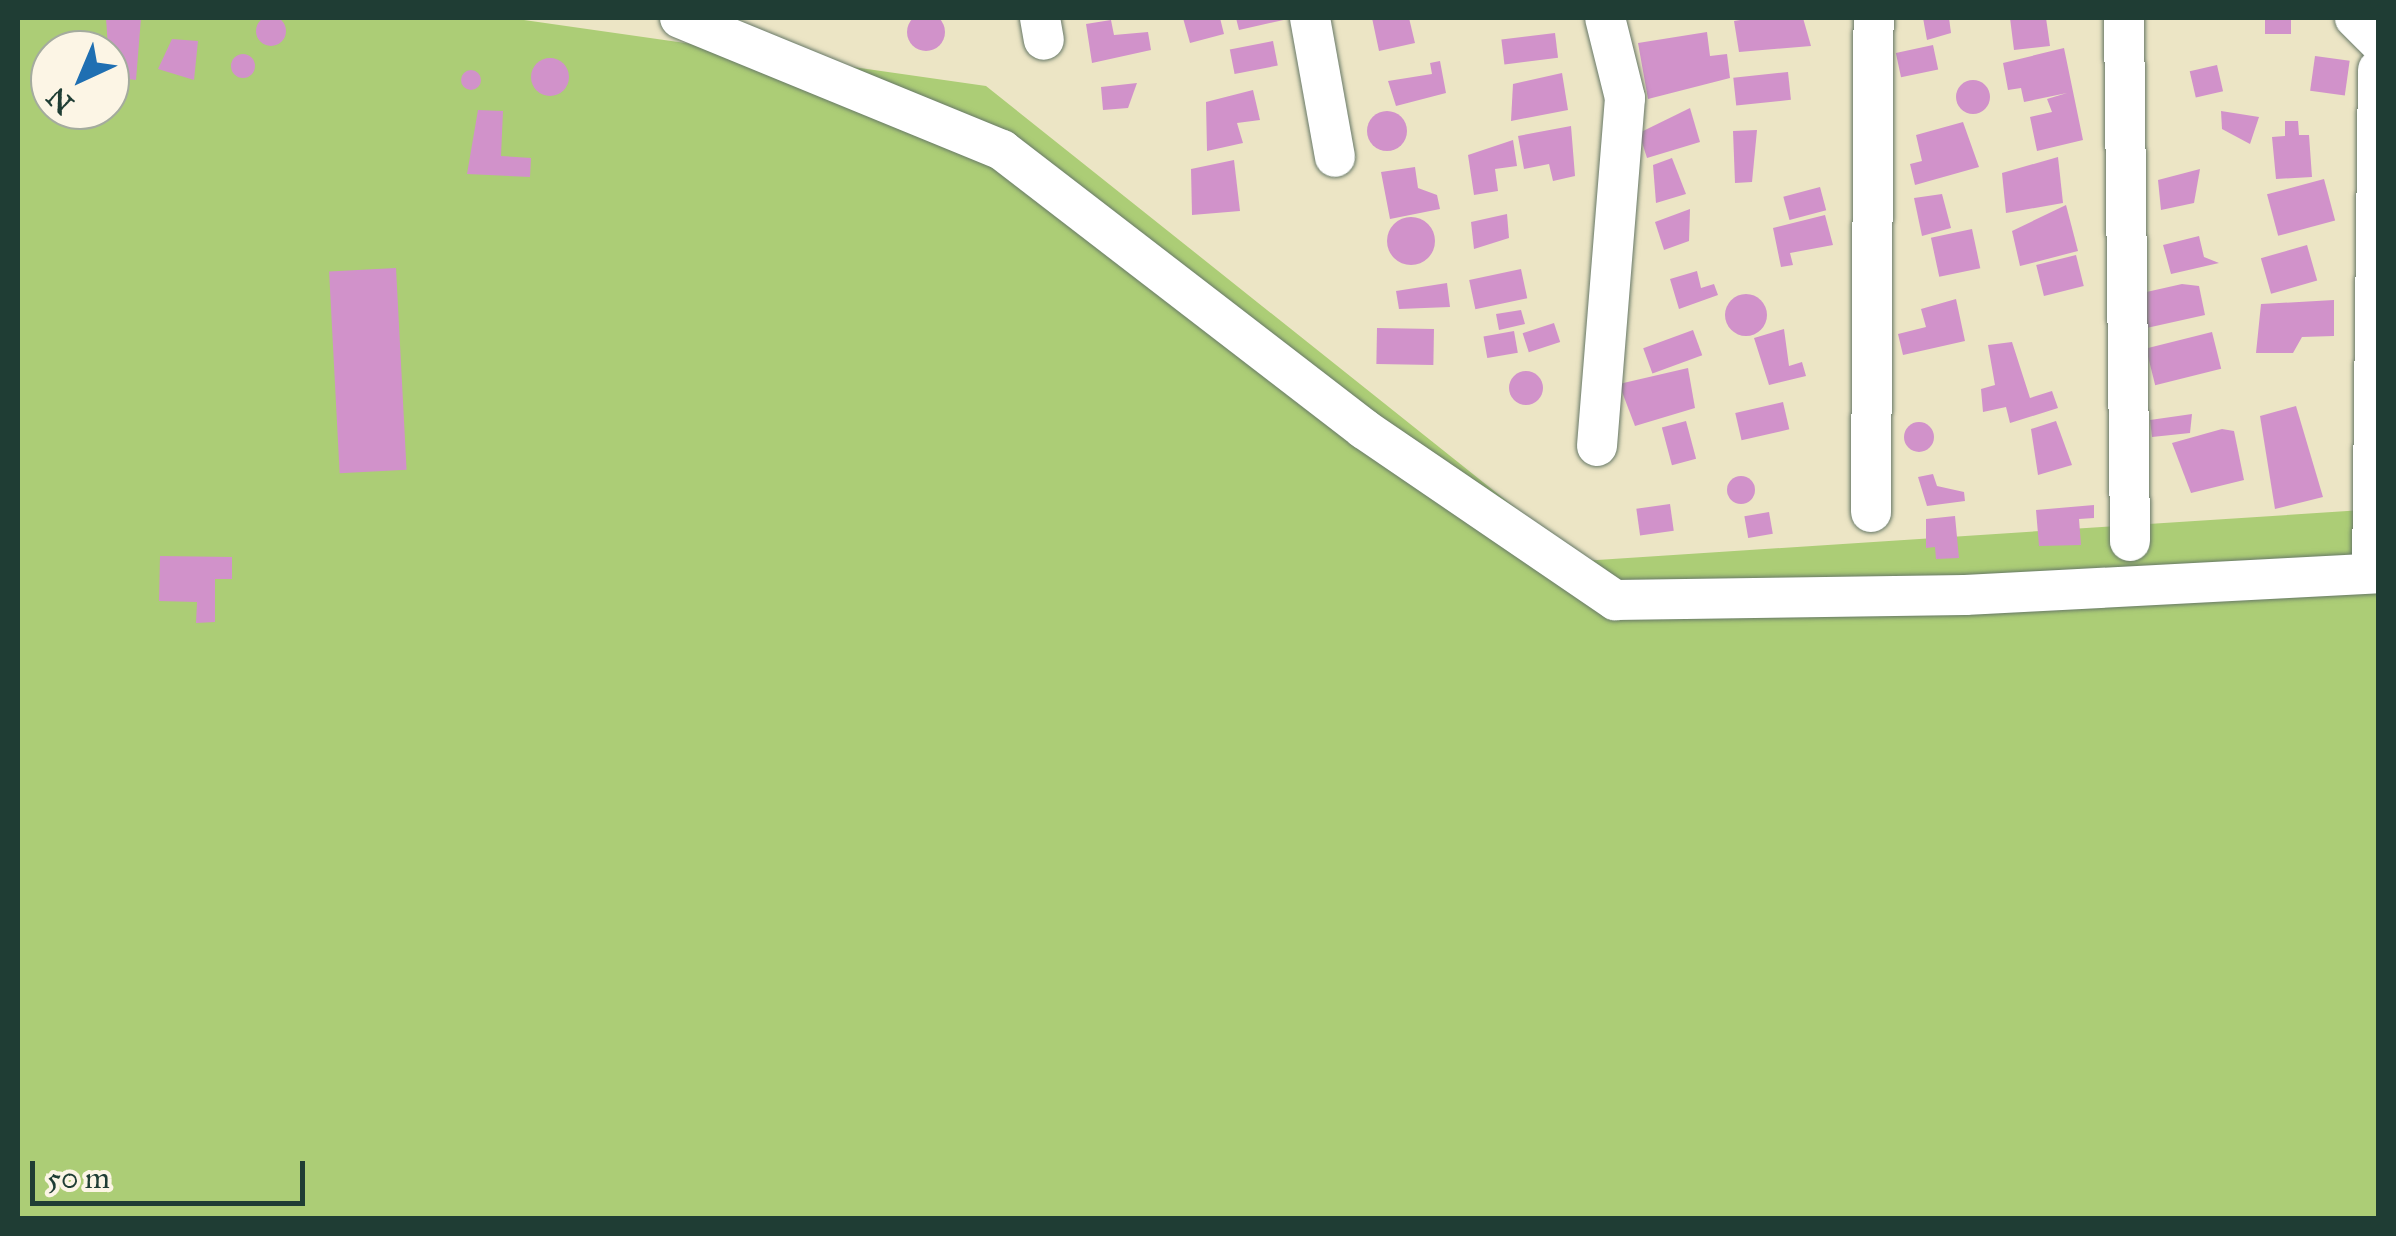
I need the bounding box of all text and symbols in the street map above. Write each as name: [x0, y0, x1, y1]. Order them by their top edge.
north arrow: [30, 30, 130, 130]
text: N: [40, 80, 81, 121]
scale bar: [35, 1141, 310, 1203]
text: 50 m: [47, 1160, 110, 1196]

